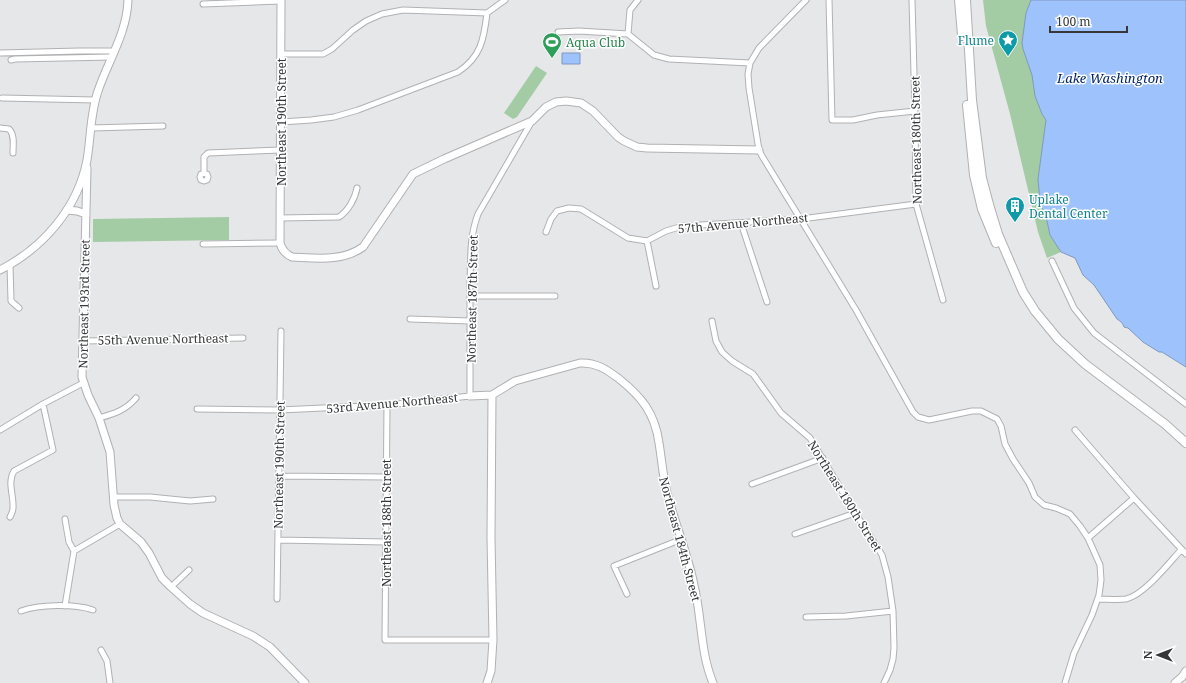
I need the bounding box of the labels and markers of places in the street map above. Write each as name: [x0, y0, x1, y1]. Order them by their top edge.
place icon: Flume: [997, 29, 1019, 57]
sports icon: Aqua Club: [541, 31, 563, 59]
place label: Flume: [958, 32, 994, 49]
place label: Aqua Club: [566, 34, 625, 51]
place label: Uplake Dental Center: [1029, 191, 1108, 222]
building icon: Uplake Dental Center: [1004, 195, 1026, 223]

